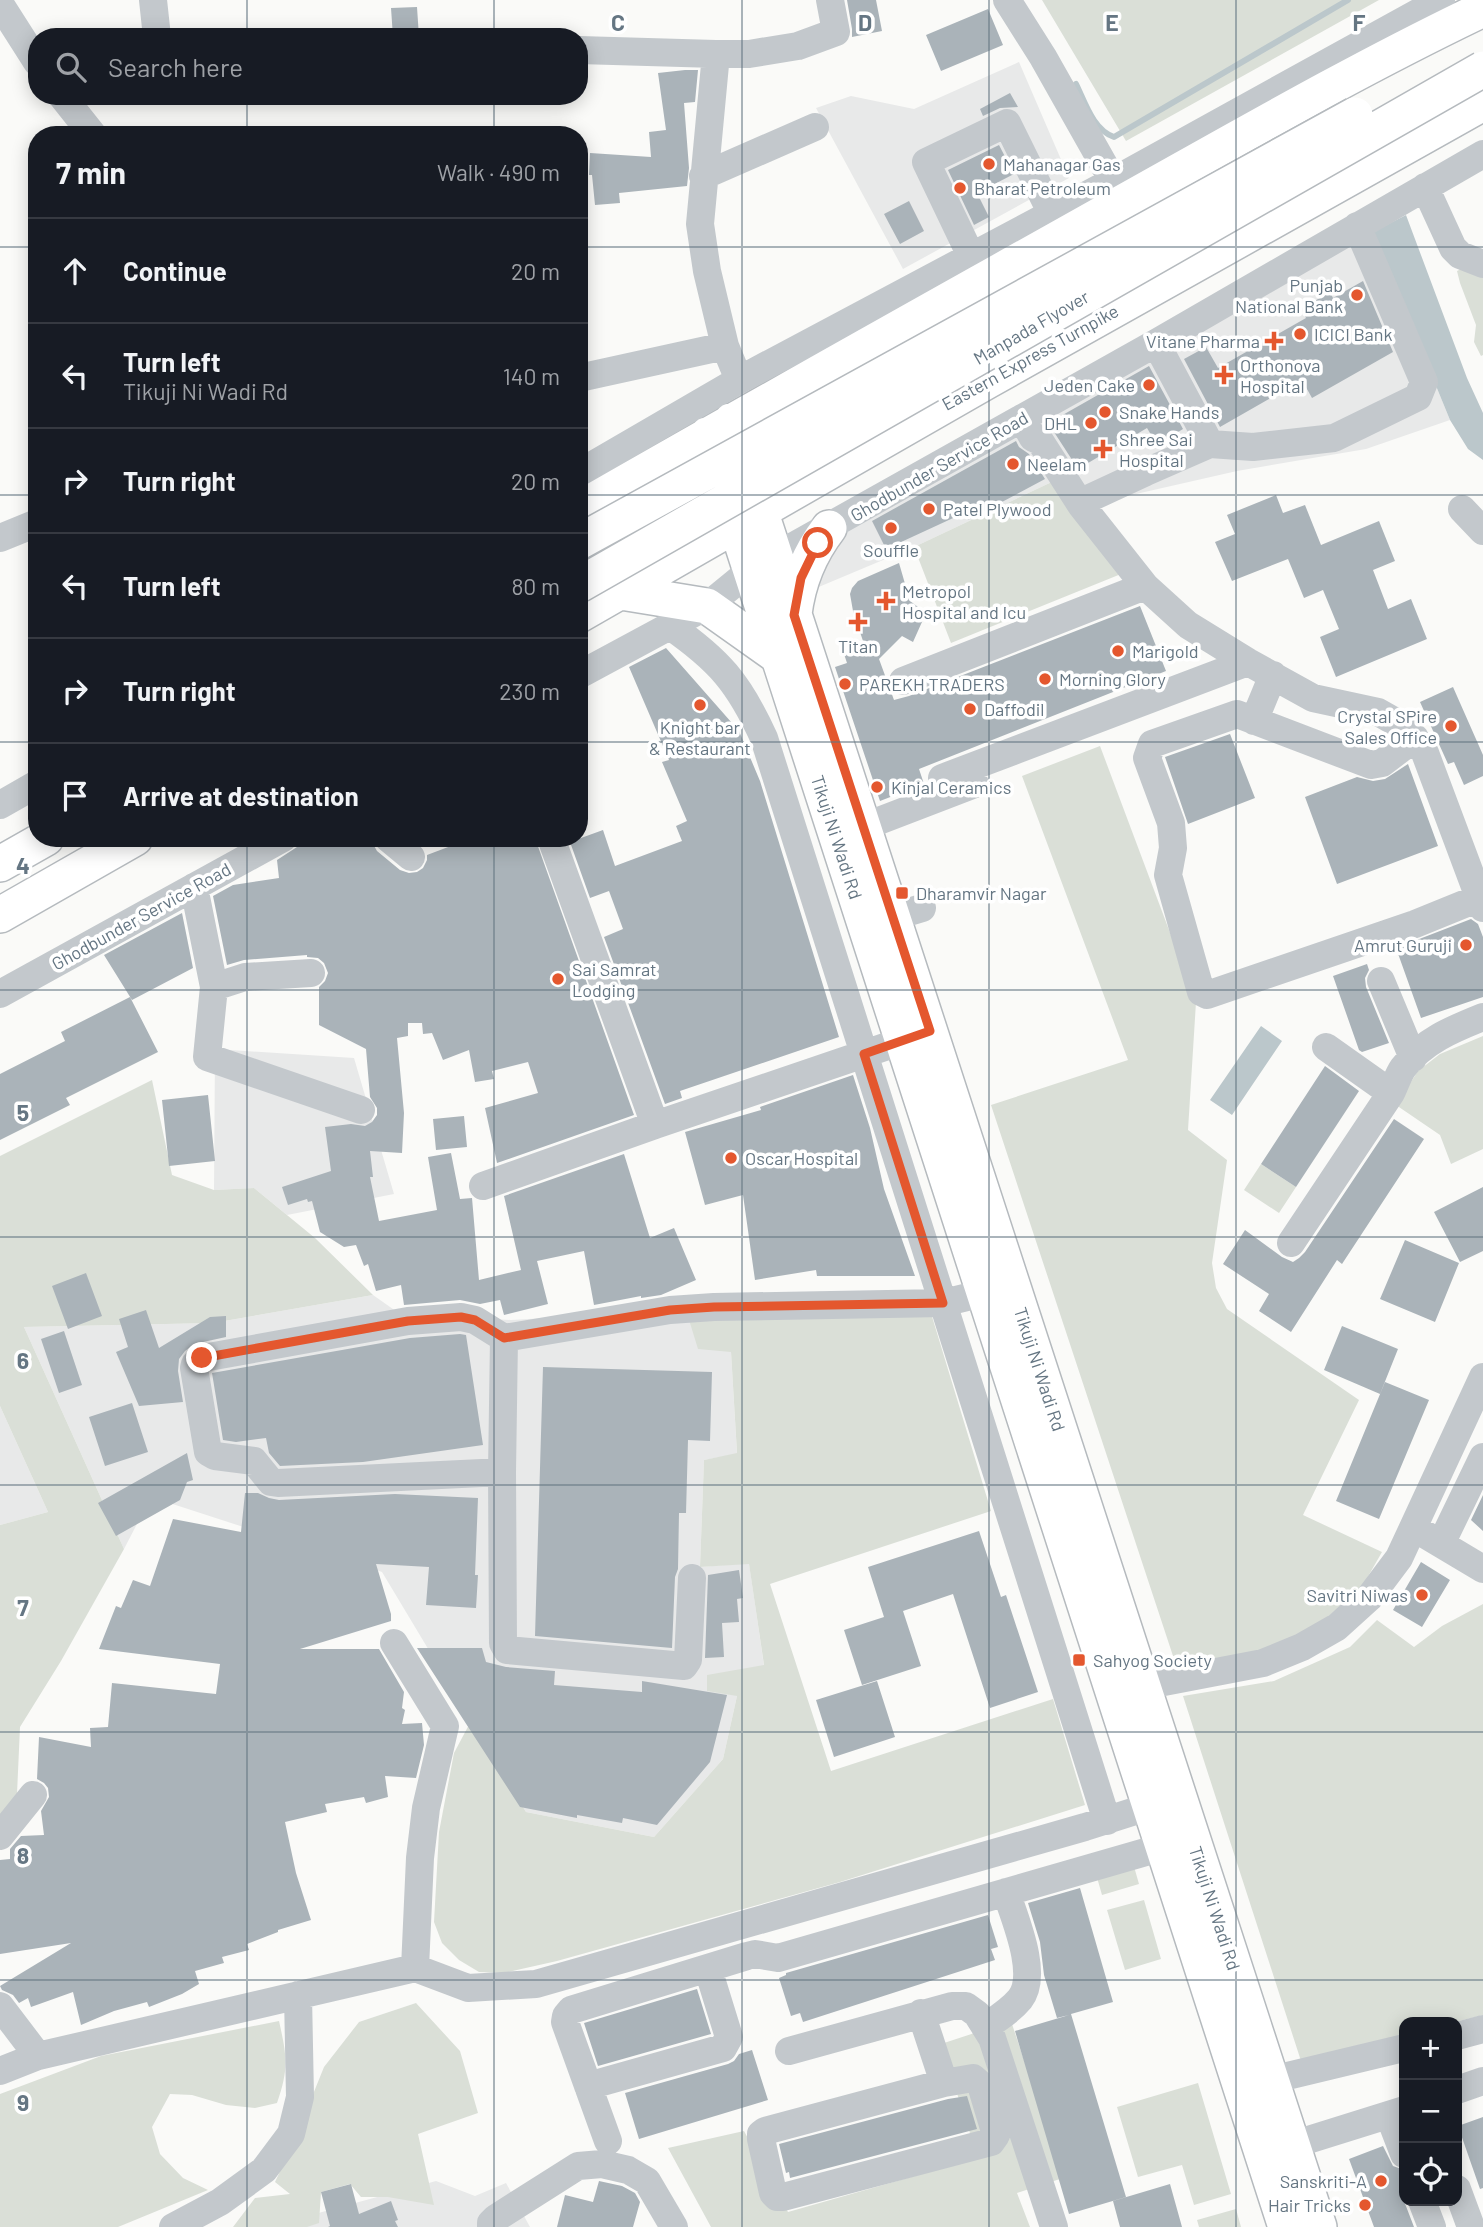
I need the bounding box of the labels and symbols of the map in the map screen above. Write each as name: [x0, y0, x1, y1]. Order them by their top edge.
text: C: [611, 8, 625, 36]
text: D: [858, 8, 872, 36]
text: E: [1105, 8, 1119, 36]
text: F: [1353, 8, 1366, 36]
place label: Mahanagar Gas: [1003, 153, 1121, 175]
marker: Mahanagar Gas: [981, 156, 997, 172]
place label: Bharat Petroleum: [974, 177, 1111, 199]
marker: Bharat Petroleum: [952, 180, 968, 196]
place label: Punjab National Bank: [1235, 274, 1343, 317]
street label: Manpada Flyover: [969, 285, 1093, 369]
marker: Punjab National Bank: [1349, 287, 1365, 303]
street label: Eastern Express Turnpike: [938, 299, 1122, 415]
place label: ICICI Bank: [1314, 323, 1393, 345]
marker: ICICI Bank: [1292, 326, 1308, 342]
place label: Vitane Pharma: [1146, 330, 1260, 352]
marker: Vitane Pharma: [1266, 333, 1282, 349]
place label: Orthonova Hospital: [1240, 354, 1321, 397]
marker: Orthonova Hospital: [1214, 365, 1234, 385]
place label: Jeden Cake: [1044, 374, 1135, 396]
marker: Jeden Cake: [1141, 377, 1157, 393]
place label: Snake Hands: [1119, 401, 1219, 423]
marker: Snake Hands: [1097, 404, 1113, 420]
street label: Ghodbunder Service Road: [846, 406, 1032, 526]
place label: DHL: [1044, 412, 1077, 434]
marker: DHL: [1083, 415, 1099, 431]
place label: Shree Sai Hospital: [1119, 428, 1193, 471]
marker: Shree Sai Hospital: [1093, 439, 1113, 459]
place label: Neelam: [1027, 453, 1087, 475]
marker: Neelam: [1005, 456, 1021, 472]
place label: Patel Plywood: [943, 498, 1052, 520]
marker: Patel Plywood: [921, 501, 937, 517]
marker: Souffle: [883, 520, 899, 536]
route start: [802, 527, 833, 558]
place label: Souffle: [863, 539, 919, 561]
place label: Metropol Hospital and Icu: [902, 580, 1026, 623]
marker: Metropol Hospital and Icu: [876, 591, 896, 611]
marker: Titan: [848, 612, 868, 632]
place label: Titan: [838, 635, 878, 657]
place label: Marigold: [1132, 640, 1199, 662]
marker: Marigold: [1110, 643, 1126, 659]
place label: Morning Glory: [1059, 668, 1166, 690]
marker: Morning Glory: [1037, 671, 1053, 687]
place label: PAREKH TRADERS: [859, 673, 1005, 695]
marker: PAREKH TRADERS: [837, 676, 853, 692]
marker: Knight bar & Restaurant: [692, 697, 708, 713]
place label: Daffodil: [984, 698, 1044, 720]
marker: Daffodil: [962, 701, 978, 717]
place label: Crystal SPire Sales Office: [1337, 705, 1437, 748]
place label: Knight bar & Restaurant: [649, 716, 751, 759]
marker: Crystal SPire Sales Office: [1443, 718, 1459, 734]
street label: Tikuji Ni Wadi Rd: [807, 772, 867, 902]
place label: Kinjal Ceramics: [891, 776, 1011, 798]
marker: Kinjal Ceramics: [869, 779, 885, 795]
text: 4: [16, 851, 30, 879]
street label: Ghodbunder Service Road: [48, 858, 234, 974]
place label: Dharamvir Nagar: [916, 882, 1047, 904]
marker: Dharamvir Nagar: [894, 885, 910, 901]
place label: Amrut Guruji: [1354, 934, 1452, 956]
marker: Amrut Guruji: [1458, 937, 1474, 953]
place label: Sai Samrat Lodging: [572, 958, 657, 1001]
marker: Sai Samrat Lodging: [550, 971, 566, 987]
text: 5: [17, 1098, 29, 1126]
place label: Oscar Hospital: [745, 1147, 858, 1169]
marker: Oscar Hospital: [723, 1150, 739, 1166]
street label: Tikuji Ni Wadi Rd: [1010, 1304, 1070, 1434]
route end: [186, 1342, 217, 1373]
text: 6: [17, 1346, 29, 1374]
place label: Savitri Niwas: [1307, 1584, 1408, 1606]
marker: Savitri Niwas: [1414, 1587, 1430, 1603]
text: 7: [17, 1593, 29, 1621]
place label: Sahyog Society: [1093, 1649, 1212, 1671]
marker: Sahyog Society: [1071, 1652, 1087, 1668]
text: 8: [17, 1841, 29, 1869]
street label: Tikuji Ni Wadi Rd: [1185, 1843, 1245, 1973]
text: 9: [17, 2088, 29, 2116]
place label: Sanskriti-A: [1280, 2170, 1367, 2192]
marker: Sanskriti-A: [1373, 2173, 1389, 2189]
place label: Hair Tricks: [1268, 2194, 1351, 2216]
marker: Hair Tricks: [1357, 2197, 1373, 2213]

